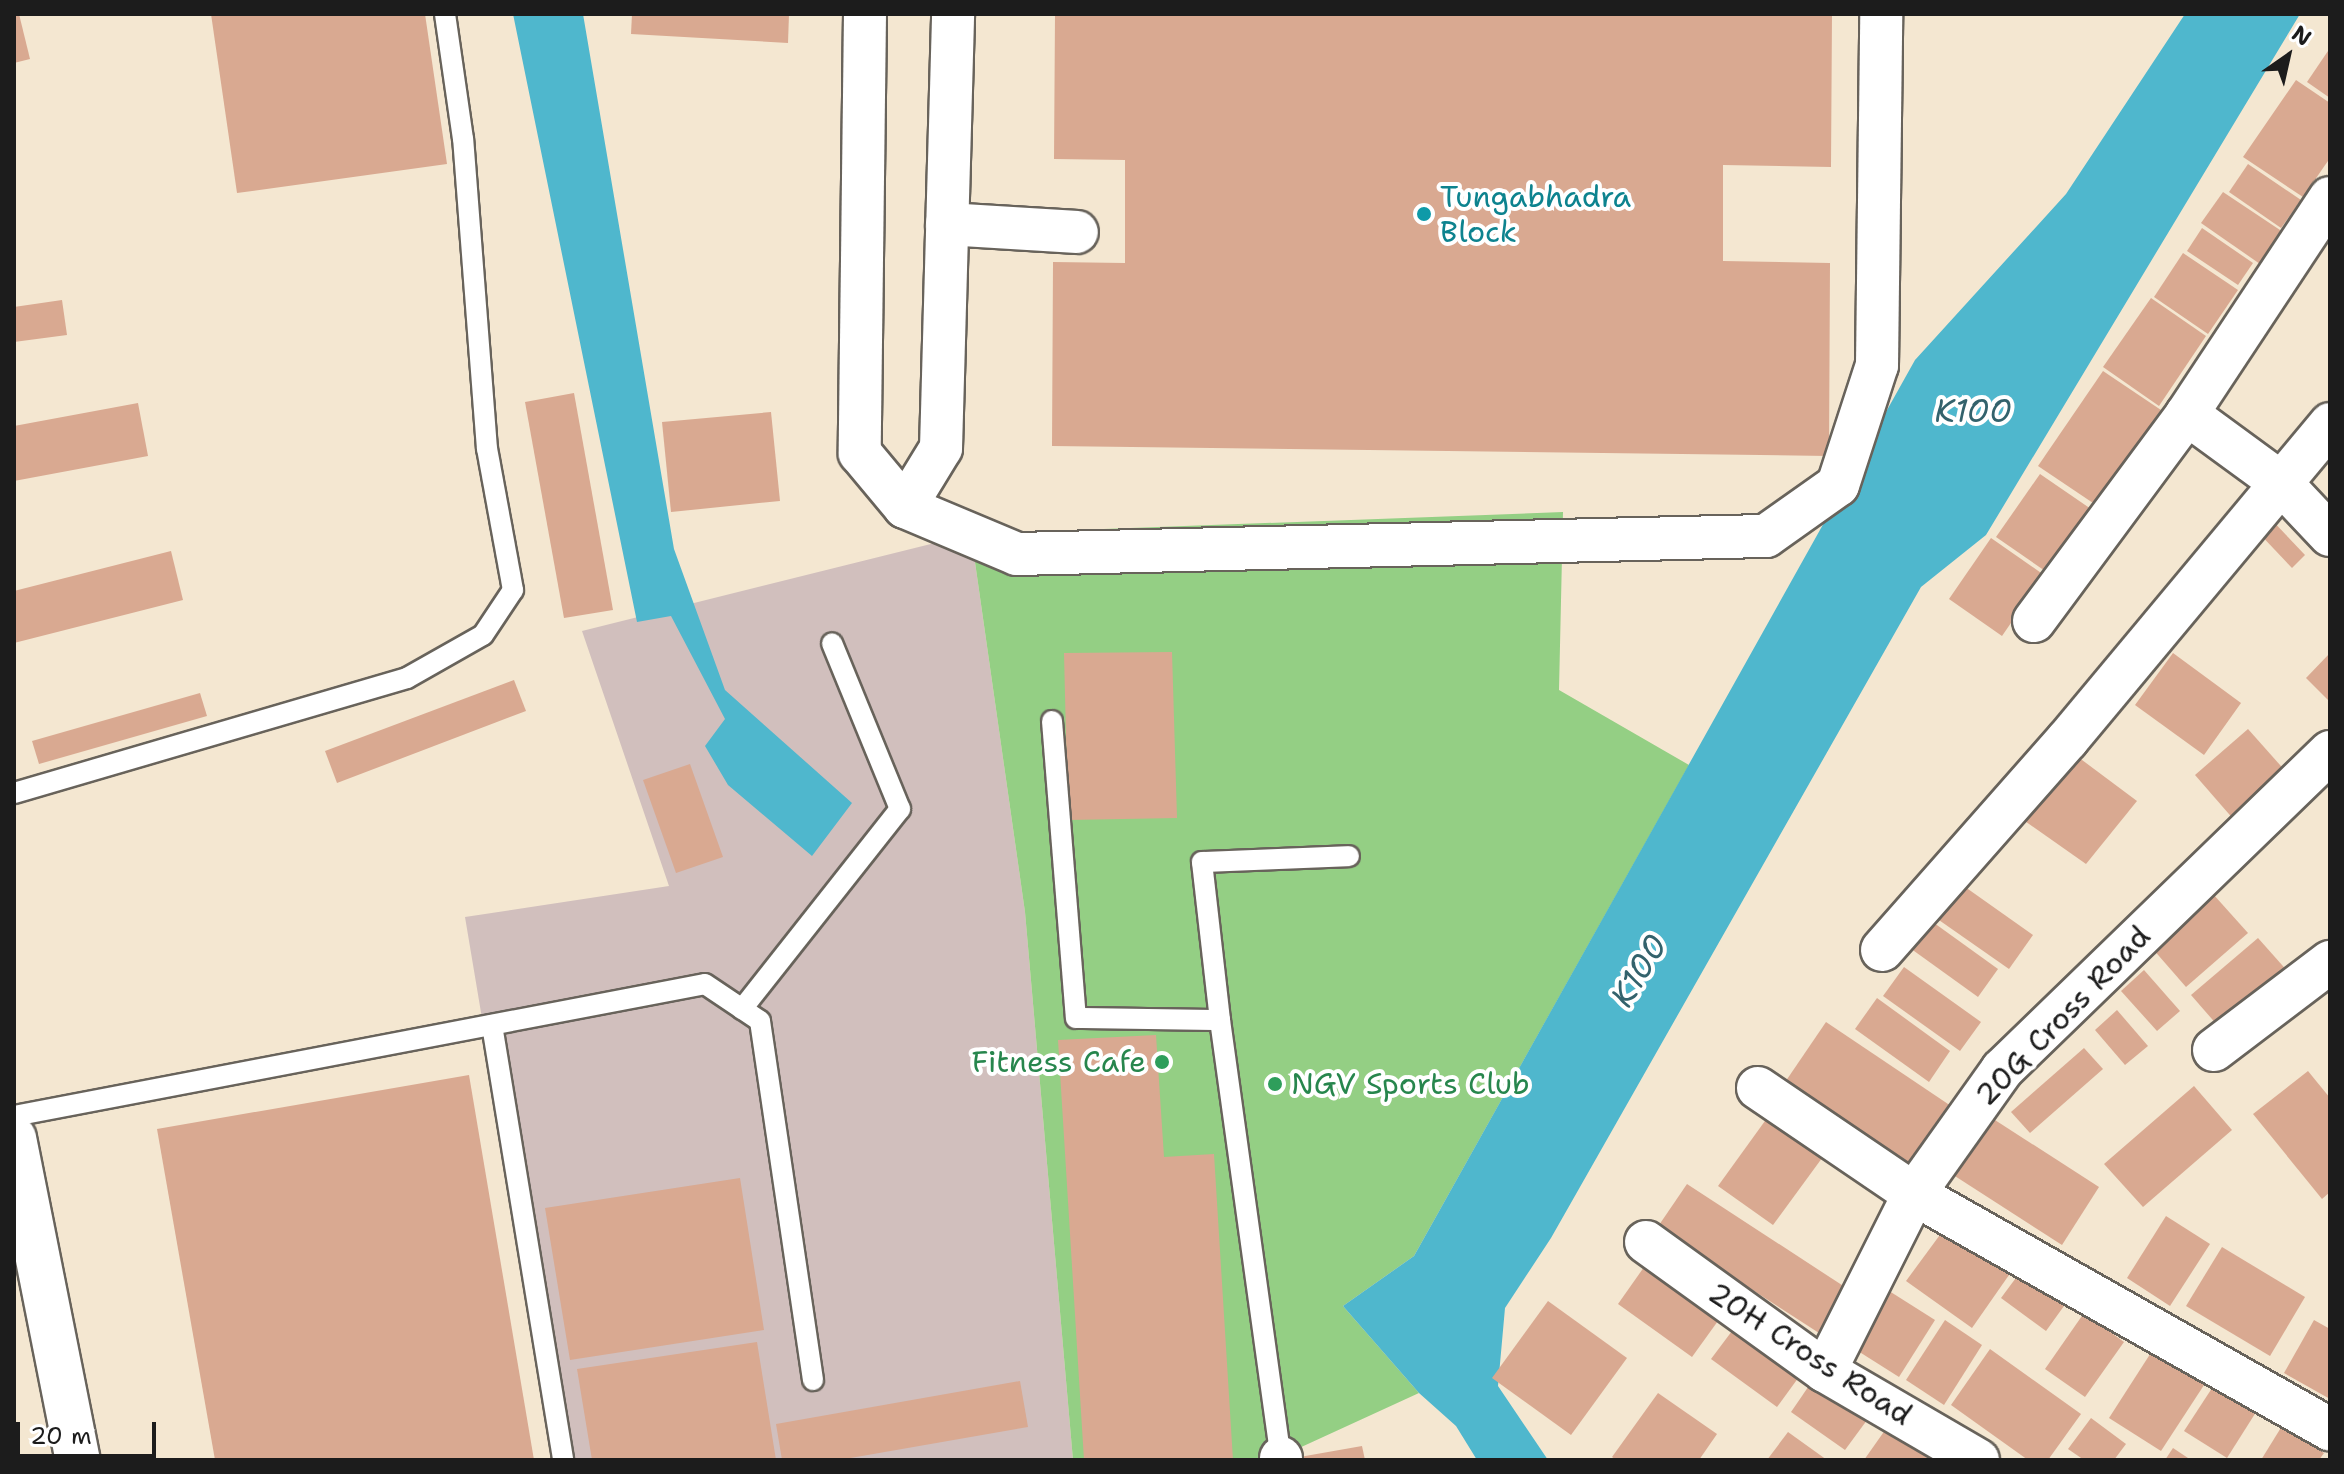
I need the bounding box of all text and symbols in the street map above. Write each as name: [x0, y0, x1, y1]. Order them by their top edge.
north arrow: [2248, 16, 2328, 96]
text: N: [2286, 19, 2317, 53]
place label: Tungabhadra Block: [1440, 179, 1631, 250]
marker: Tungabhadra Block: [1415, 205, 1433, 223]
water label: K100: [1934, 392, 2012, 430]
street label: 20G Cross Road: [1968, 919, 2158, 1113]
water label: K100: [1603, 928, 1675, 1014]
place label: Fitness Cafe: [972, 1044, 1146, 1080]
marker: Fitness Cafe: [1153, 1053, 1171, 1071]
place label: NGV Sports Club: [1291, 1066, 1530, 1102]
marker: NGV Sports Club: [1266, 1075, 1284, 1093]
street label: 20H Cross Road: [1701, 1275, 1919, 1433]
scale bar: [20, 1406, 160, 1456]
text: 20 m: [30, 1420, 92, 1452]

